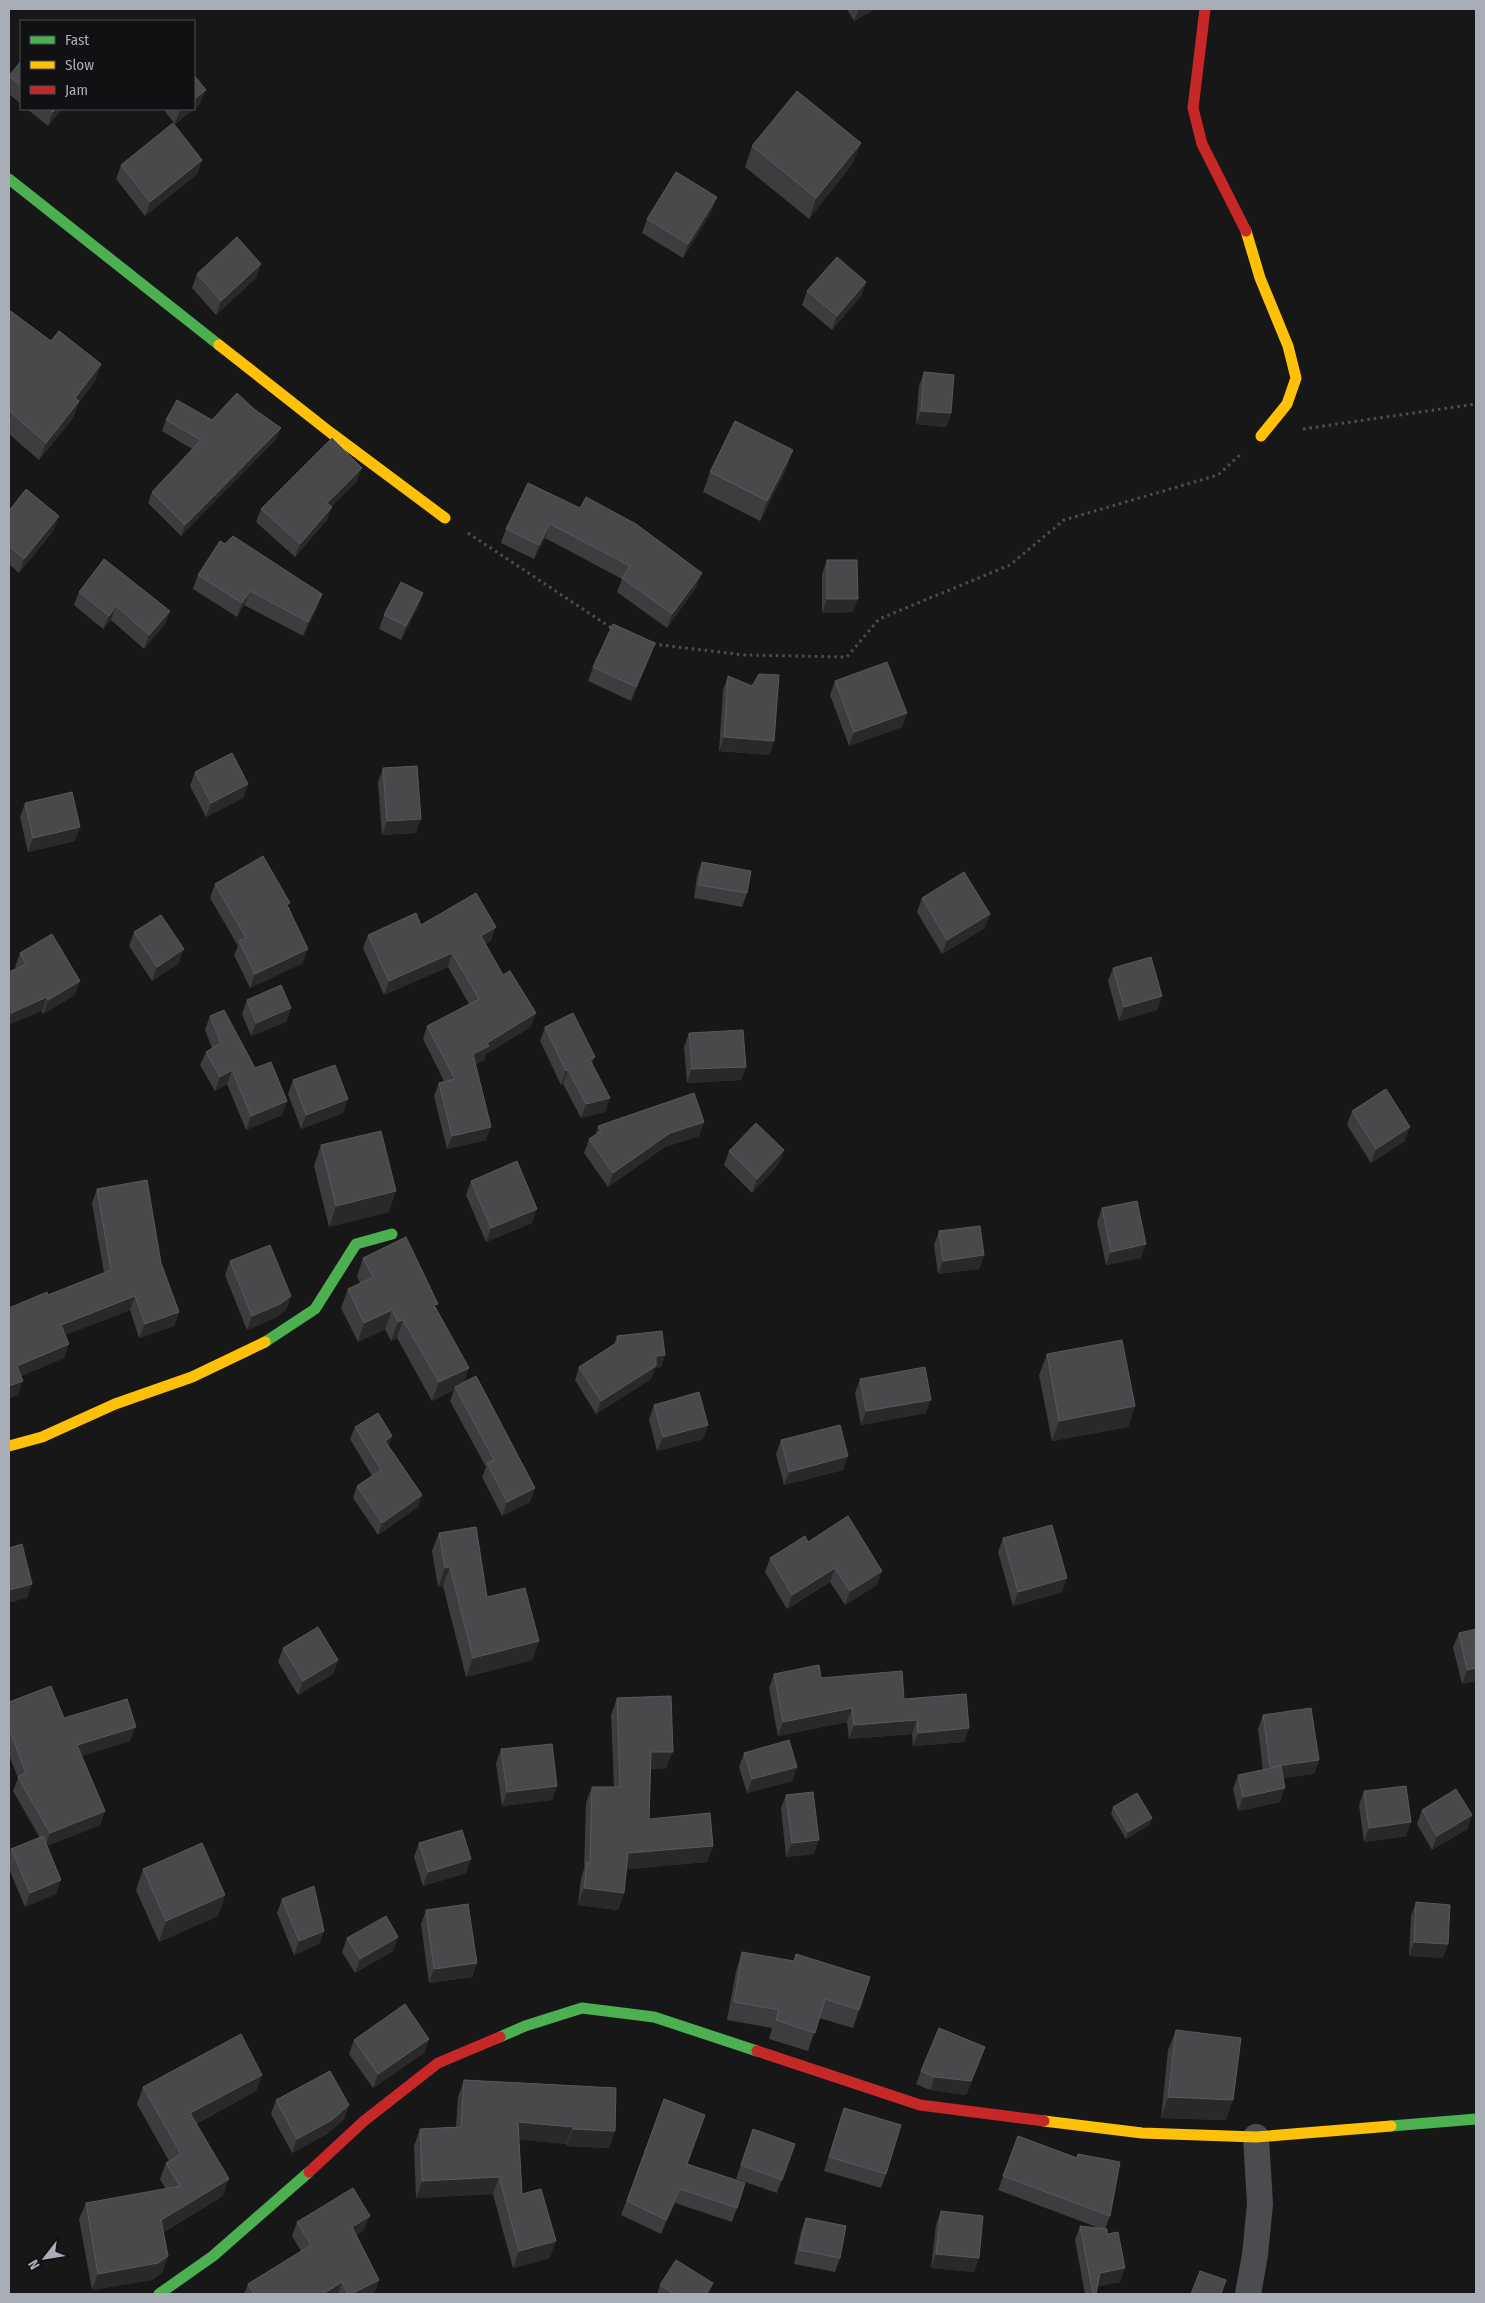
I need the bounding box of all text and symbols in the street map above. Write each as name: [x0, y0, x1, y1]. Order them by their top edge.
legend: [20, 20, 195, 110]
text: Fast: [65, 31, 89, 49]
text: Slow: [65, 56, 94, 74]
text: Jam: [65, 81, 88, 99]
north arrow: [20, 2233, 70, 2283]
text: N: [25, 2256, 44, 2272]

